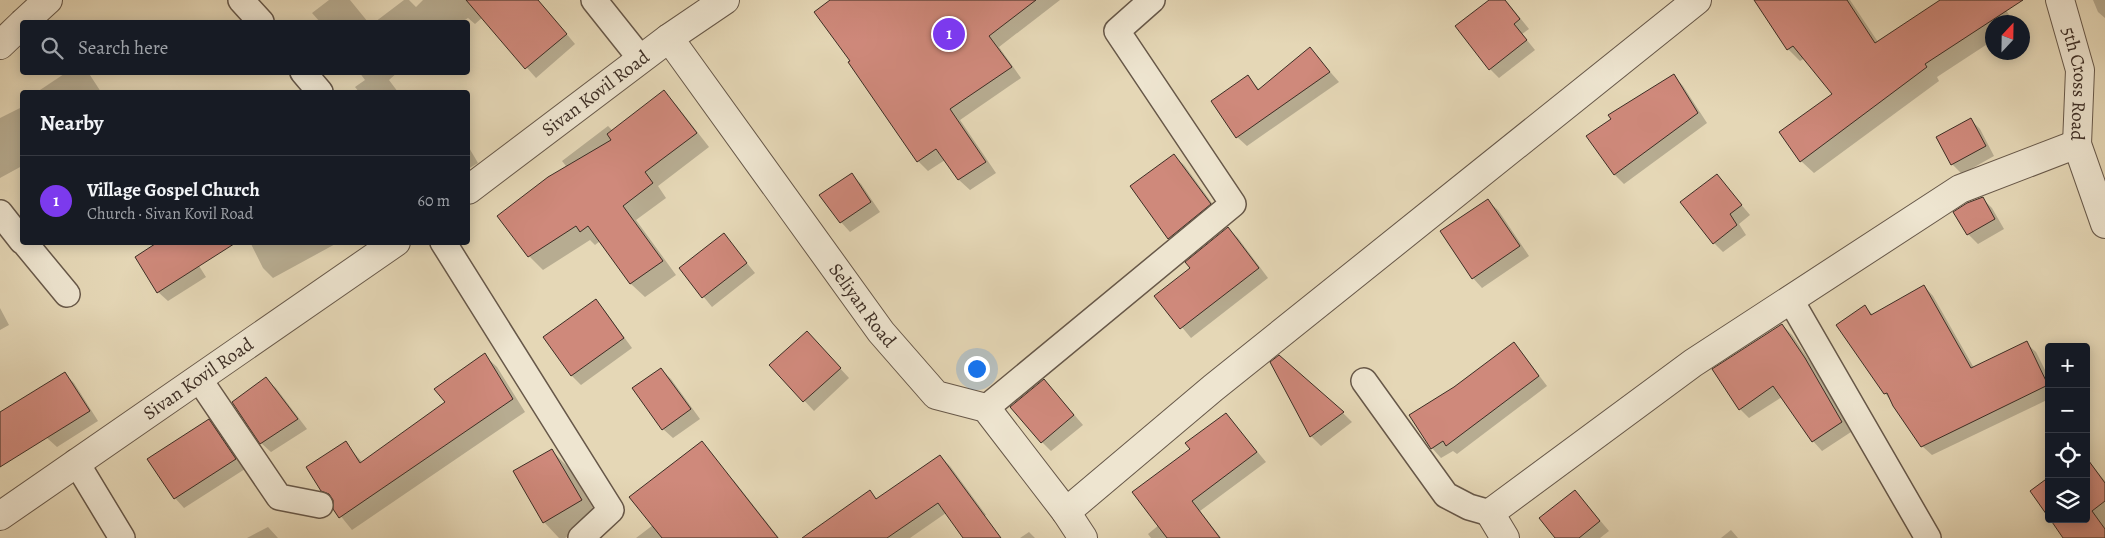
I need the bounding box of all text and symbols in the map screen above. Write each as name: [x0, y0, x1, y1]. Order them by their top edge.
pin: 1: [933, 15, 965, 53]
north arrow: [1985, 15, 2030, 60]
search box: [20, 20, 470, 75]
street label: 5th Cross Road: [2055, 24, 2093, 142]
icon: search: [38, 34, 66, 62]
text: Search here: [78, 35, 168, 61]
street label: Sivan Kovil Road: [536, 44, 655, 143]
text: Nearby: [40, 109, 103, 137]
text: Village Gospel Church: [87, 177, 260, 203]
text: 1: [53, 190, 59, 212]
text: 60 m: [418, 190, 450, 212]
text: Church · Sivan Kovil Road: [87, 203, 253, 225]
street label: Seliyan Road: [823, 258, 903, 354]
street label: Sivan Kovil Road: [138, 331, 259, 426]
map controls: [2045, 343, 2090, 523]
button: +: [2045, 343, 2090, 388]
your location: [964, 356, 990, 382]
button: −: [2045, 388, 2090, 433]
button: locate: [2045, 433, 2090, 478]
button: layers: [2045, 478, 2090, 523]

